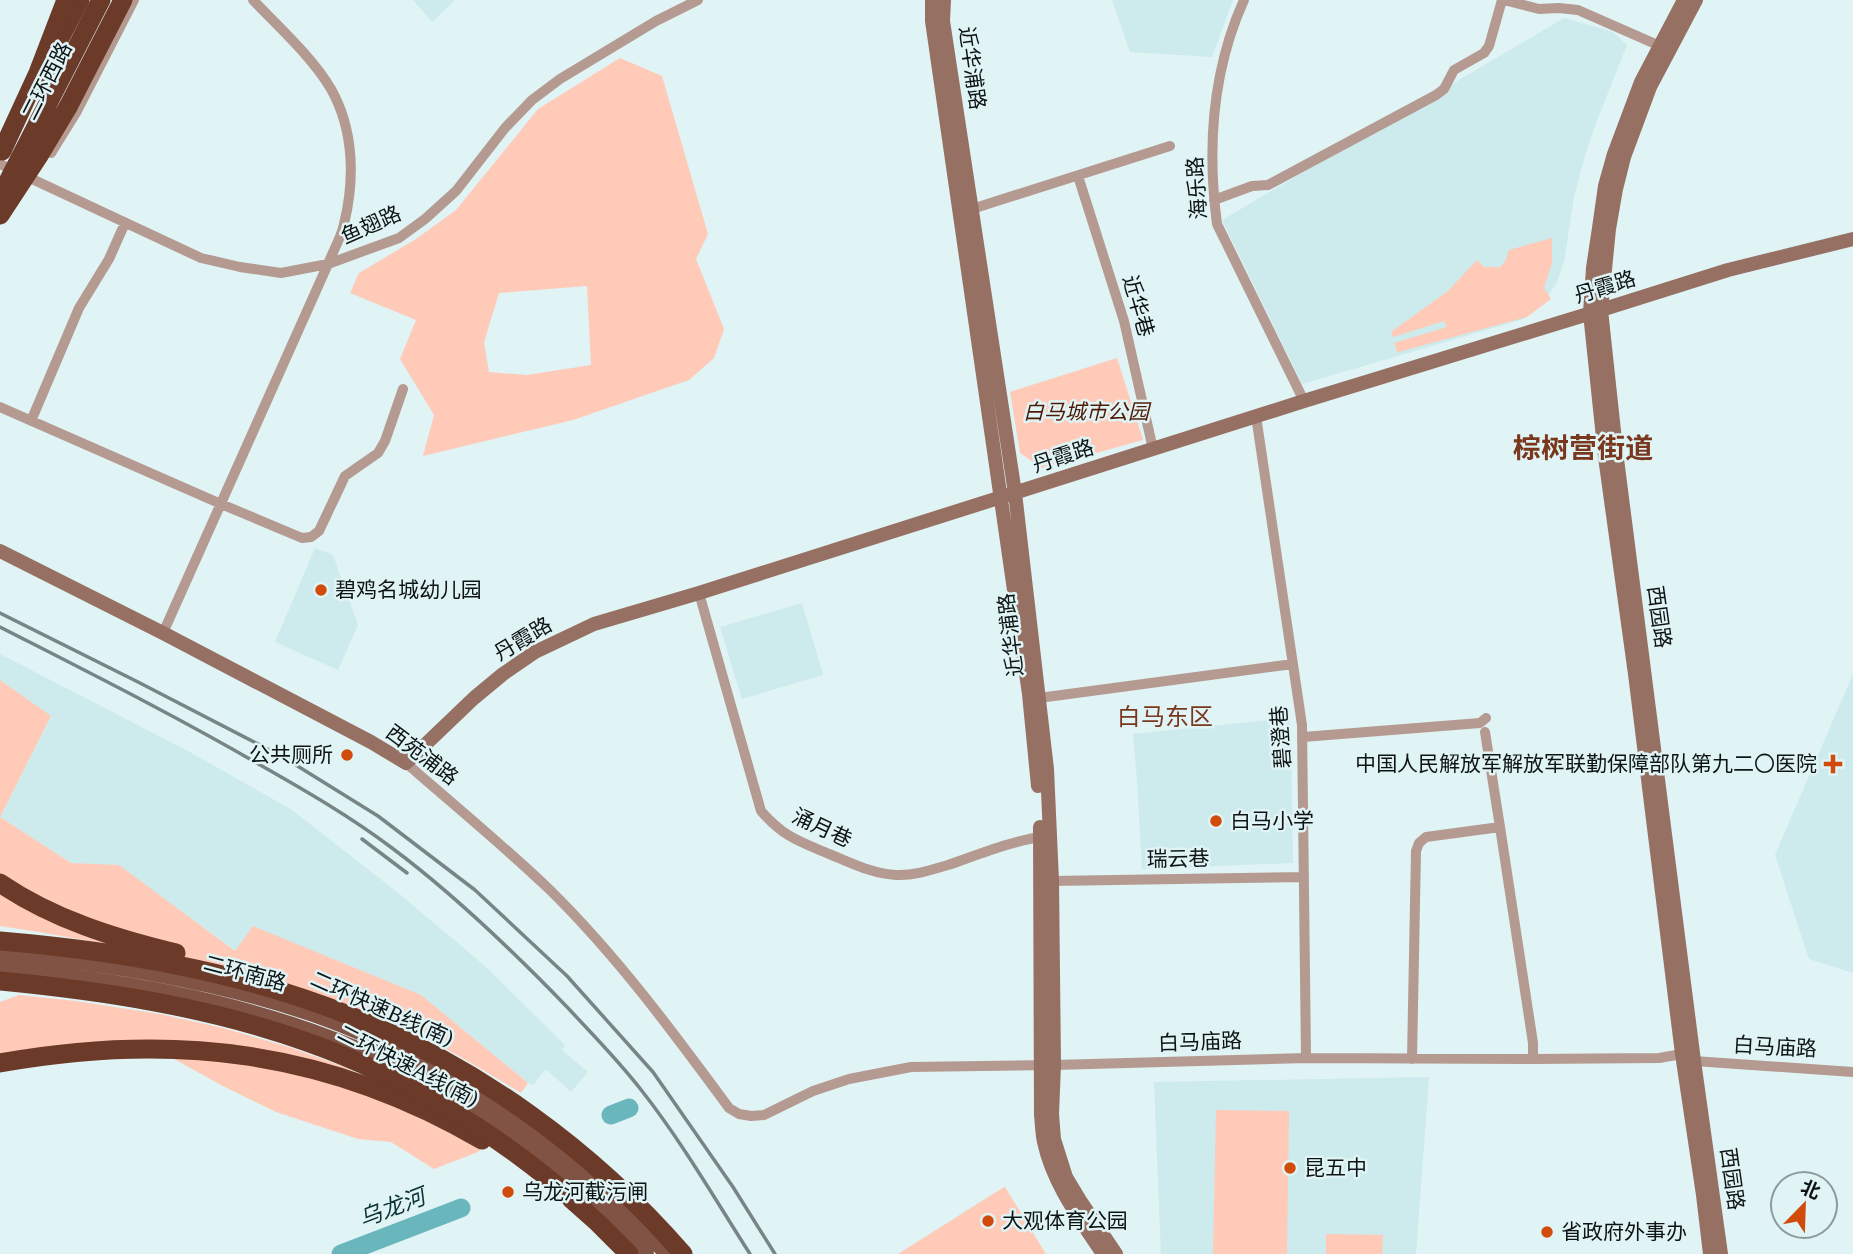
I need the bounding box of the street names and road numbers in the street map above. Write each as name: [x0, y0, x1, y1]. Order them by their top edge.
street label: 近华浦路: [954, 25, 990, 111]
street label: 二环西路: [17, 38, 77, 124]
street label: 海乐路: [1183, 156, 1211, 220]
street label: 鱼翅路: [337, 201, 405, 249]
street label: 丹霞路: [1571, 266, 1639, 308]
street label: 近华巷: [1118, 272, 1158, 340]
street label: 丹霞路: [1029, 435, 1097, 477]
street label: 西园路: [1643, 584, 1675, 650]
street label: 近华浦路: [994, 592, 1028, 678]
street label: 丹霞路: [490, 612, 556, 666]
street label: 碧澄巷: [1267, 705, 1295, 769]
street label: 西苑浦路: [381, 720, 463, 790]
street label: 涌月巷: [788, 804, 856, 852]
street label: 瑞云巷: [1146, 846, 1210, 872]
street label: 二环南路: [201, 951, 289, 995]
street label: 二环快速B线(南): [307, 967, 457, 1051]
street label: 二环快速A线(南): [334, 1020, 482, 1112]
street label: 白马庙路: [1158, 1029, 1242, 1055]
street label: 白马庙路: [1732, 1033, 1818, 1061]
street label: 西园路: [1716, 1146, 1748, 1212]

